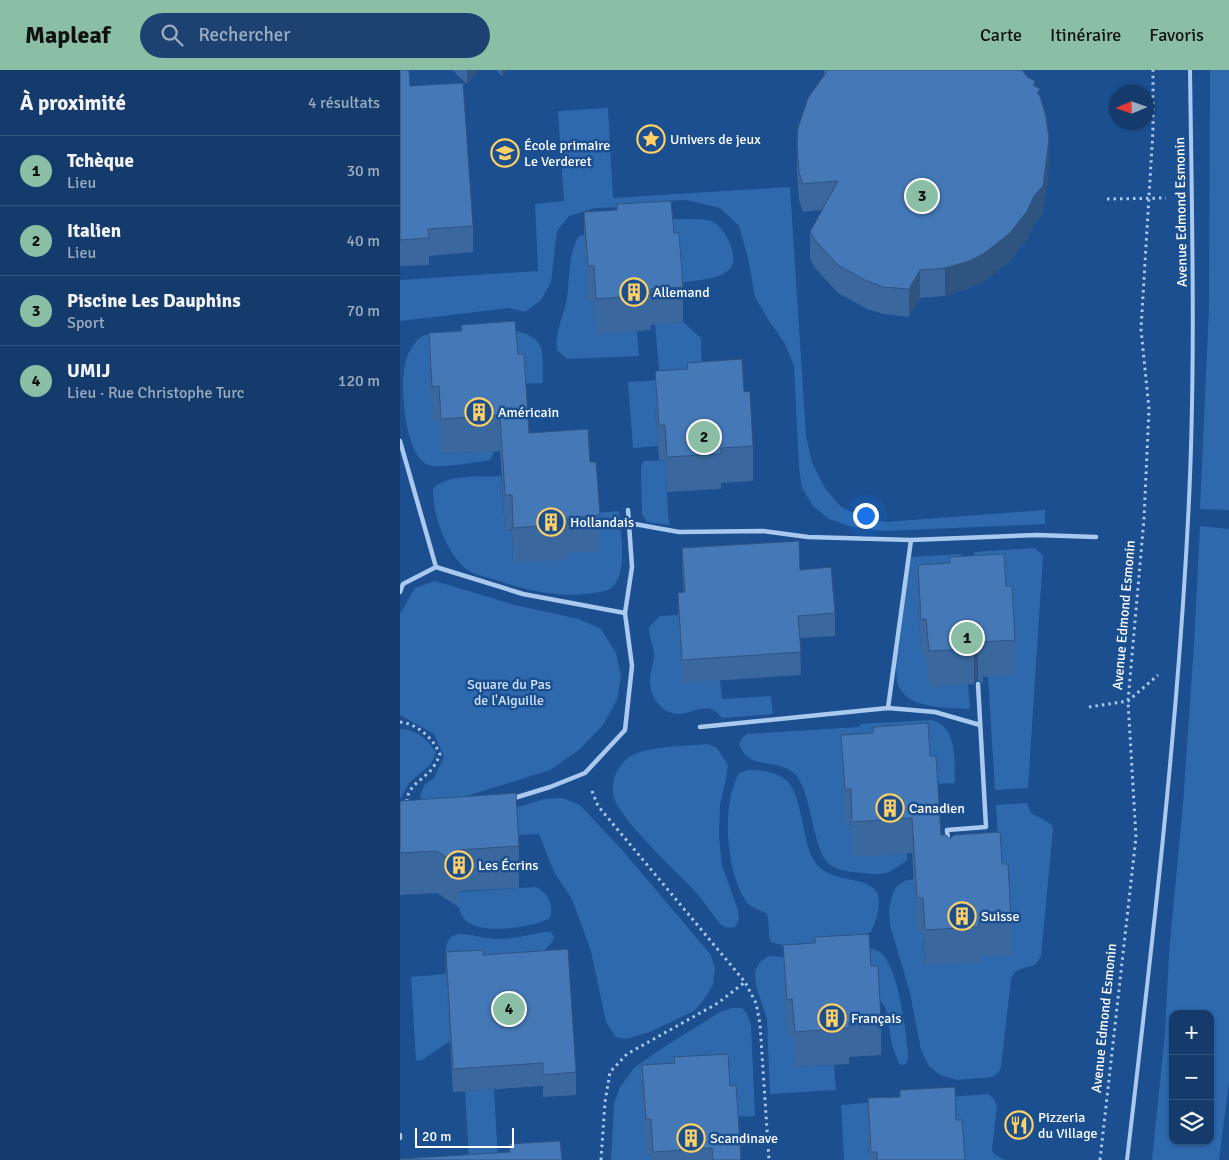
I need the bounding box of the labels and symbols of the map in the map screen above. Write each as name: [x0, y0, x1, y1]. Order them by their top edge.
north arrow: [1109, 85, 1154, 130]
place icon: Univers de jeux: [636, 124, 666, 154]
place label: Univers de jeux: [670, 131, 761, 148]
place label: École primaire Le Verderet: [524, 137, 610, 170]
street label: Avenue Edmond Esmonin: [1171, 137, 1191, 287]
school or university icon: École primaire Le Verderet: [490, 138, 520, 168]
pin: 3: [906, 177, 938, 215]
building icon: Allemand: [619, 277, 649, 307]
place label: Allemand: [653, 284, 710, 301]
building icon: Américain: [464, 397, 494, 427]
place label: Américain: [498, 404, 559, 421]
pin: 2: [688, 418, 720, 456]
your location: [853, 503, 879, 529]
building icon: Hollandais: [536, 507, 566, 537]
place label: Hollandais: [570, 514, 634, 531]
street label: Avenue Edmond Esmonin: [1109, 539, 1139, 691]
pin: 1: [951, 619, 983, 657]
park label: Square du Pas de l'Aiguille: [467, 676, 551, 709]
building icon: Canadien: [875, 793, 905, 823]
place label: Canadien: [909, 800, 965, 817]
building icon: Les Écrins: [444, 850, 474, 880]
place label: Les Écrins: [478, 857, 538, 874]
building icon: Suisse: [947, 901, 977, 931]
place label: Suisse: [981, 908, 1019, 925]
street label: Avenue Edmond Esmonin: [1088, 942, 1120, 1094]
pin: 4: [493, 990, 525, 1028]
building icon: Français: [817, 1003, 847, 1033]
place label: Français: [851, 1010, 901, 1027]
place label: Pizzeria du Village: [1038, 1109, 1098, 1142]
restaurant icon: Pizzeria du Village: [1004, 1110, 1034, 1140]
building icon: Scandinave: [676, 1123, 706, 1153]
scale bar: [415, 1125, 514, 1148]
place label: Scandinave: [710, 1130, 778, 1147]

